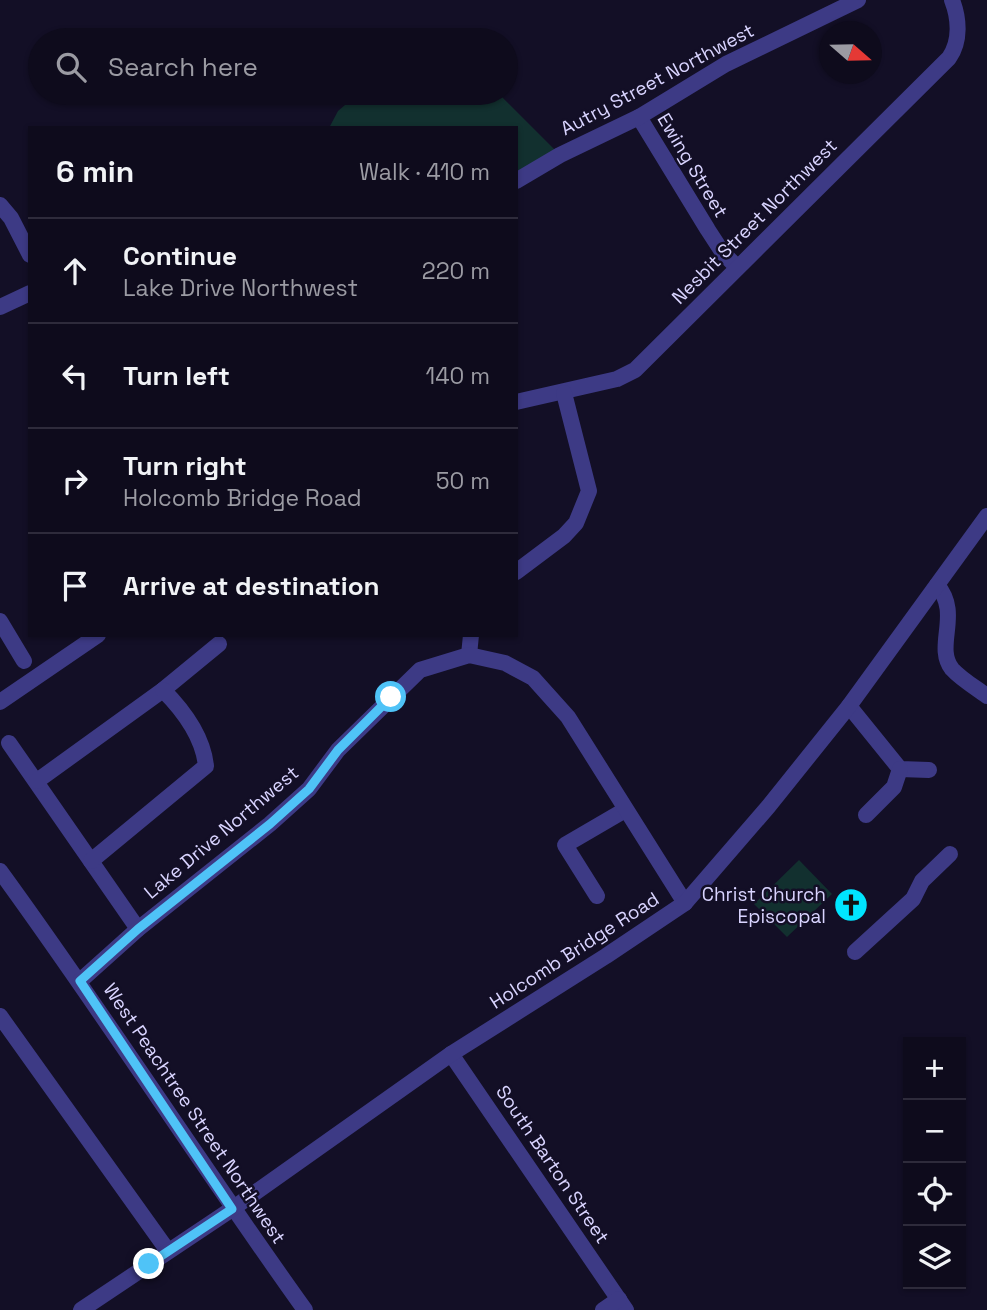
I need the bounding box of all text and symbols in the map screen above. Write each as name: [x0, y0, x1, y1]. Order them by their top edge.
street label: Autry Street Northwest: [556, 18, 758, 141]
north arrow: [819, 21, 882, 84]
search box: [28, 28, 518, 105]
icon: search: [52, 48, 90, 86]
text: Search here: [108, 50, 258, 84]
street label: Ewing Street: [652, 109, 734, 222]
street label: Nesbit Street Northwest: [666, 133, 842, 309]
text: 6 min: [56, 152, 134, 191]
text: Walk · 410 m: [359, 157, 490, 187]
text: Continue: [123, 239, 237, 273]
icon: ahead: [56, 252, 94, 290]
text: 220 m: [422, 256, 490, 286]
text: Lake Drive Northwest: [123, 273, 358, 303]
icon: left: [56, 357, 94, 395]
text: Turn left: [123, 359, 230, 393]
text: 140 m: [426, 361, 490, 391]
text: Turn right: [123, 449, 247, 483]
icon: right: [56, 462, 94, 500]
text: 50 m: [436, 466, 490, 496]
text: Holcomb Bridge Road: [123, 483, 361, 513]
icon: arrive: [56, 567, 94, 605]
text: Arrive at destination: [123, 569, 380, 603]
route start: [375, 681, 406, 712]
street label: Lake Drive Northwest: [139, 760, 304, 904]
place label: Christ Church Episcopal: [702, 882, 826, 929]
street label: Holcomb Bridge Road: [485, 886, 664, 1015]
church icon: Christ Church Episcopal: [832, 886, 870, 924]
street label: West Peachtree Street Northwest: [98, 978, 291, 1248]
map controls: [903, 1037, 966, 1289]
button: +: [903, 1037, 966, 1100]
street label: South Barton Street: [490, 1080, 615, 1248]
button: −: [903, 1100, 966, 1163]
button: locate: [903, 1163, 966, 1226]
button: layers: [903, 1226, 966, 1289]
route end: [133, 1248, 164, 1279]

